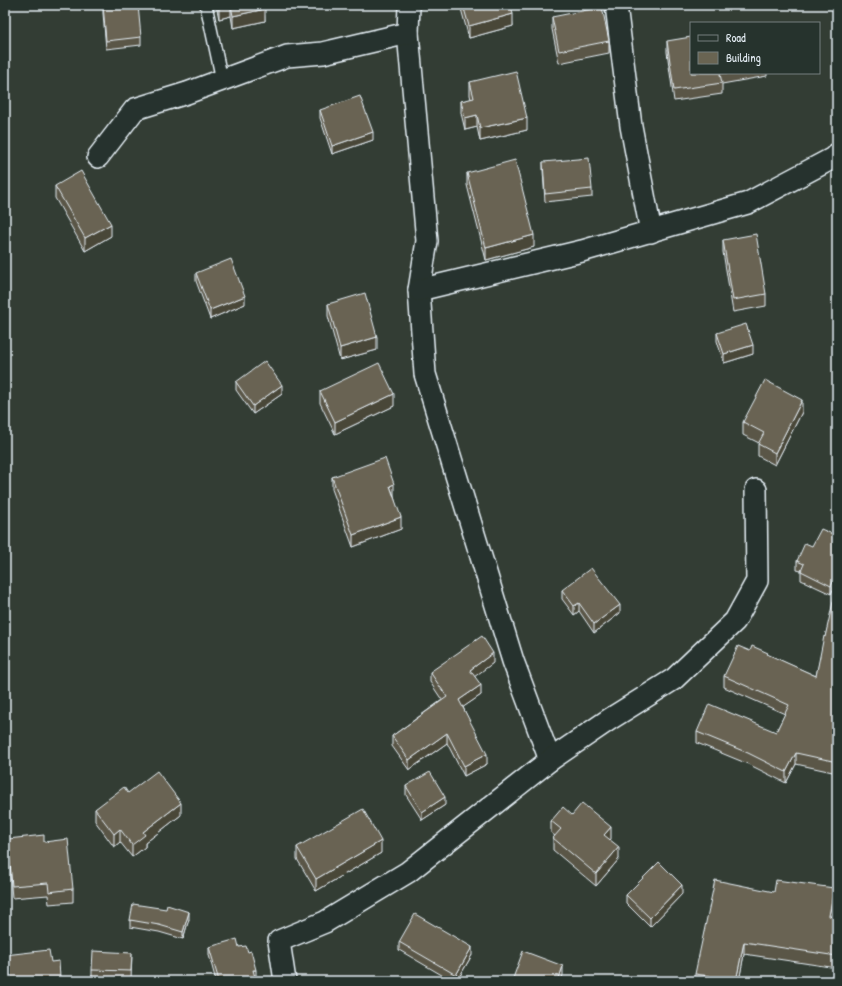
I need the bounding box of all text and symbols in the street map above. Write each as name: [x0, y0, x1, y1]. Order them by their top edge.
legend: [690, 22, 820, 74]
text: Road: [726, 29, 746, 46]
text: Building: [726, 49, 761, 66]

